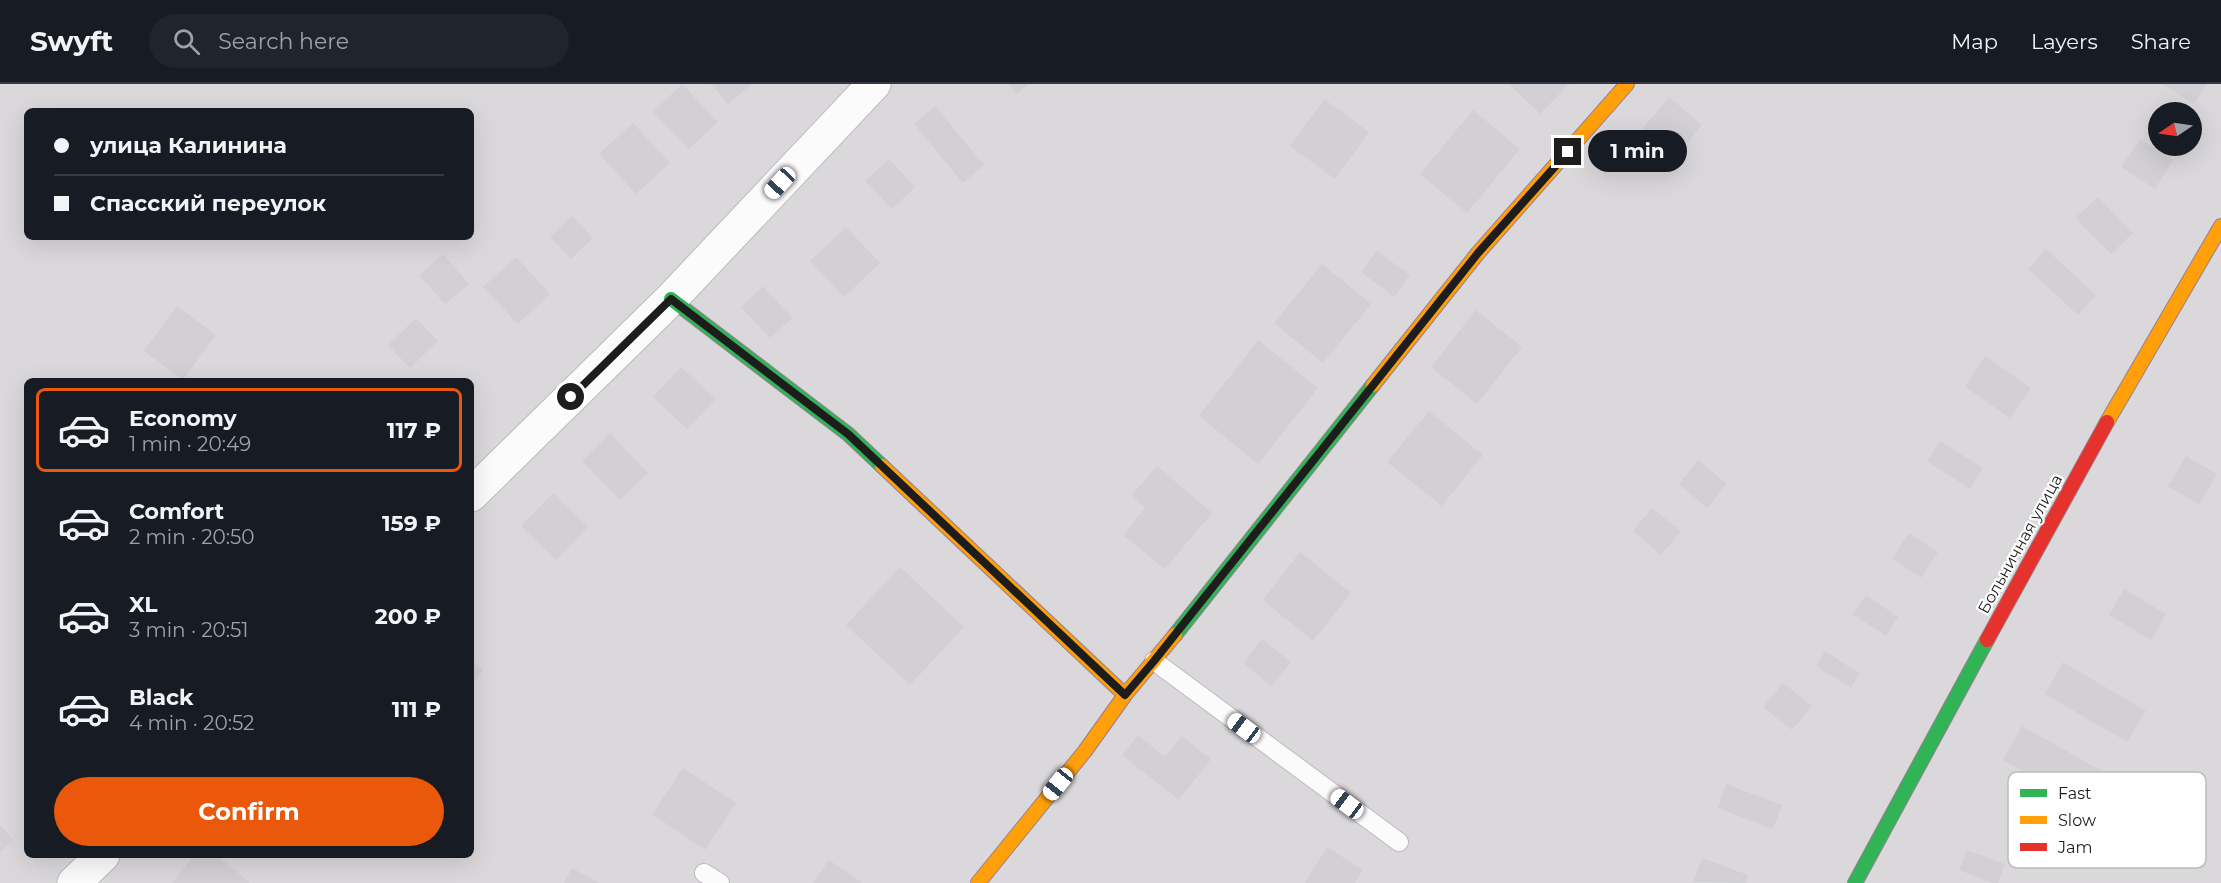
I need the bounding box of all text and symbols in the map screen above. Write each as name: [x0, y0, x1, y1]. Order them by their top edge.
search box: [149, 14, 569, 68]
text: Swyft: [30, 24, 113, 58]
icon: search: [170, 25, 203, 58]
text: Search here: [218, 28, 349, 55]
text: Map: [1951, 29, 1998, 54]
text: Layers: [2031, 29, 2098, 54]
text: Share: [2131, 29, 2191, 54]
north arrow: [2148, 102, 2202, 156]
map controls: [2148, 102, 2202, 156]
callout: 1 min: [1589, 131, 1688, 173]
text: улица Калинина: [90, 132, 287, 159]
route end: [1554, 138, 1581, 165]
text: 1 min: [1610, 139, 1665, 163]
car: [761, 164, 799, 202]
text: Спасский переулок: [90, 190, 326, 217]
route start: [557, 383, 584, 410]
icon: car: [57, 403, 111, 457]
text: Economy: [129, 405, 237, 432]
text: 117 ₽: [387, 417, 441, 444]
text: 1 min · 20:49: [129, 432, 251, 456]
street label: Больничная улица: [1974, 471, 2066, 617]
icon: car: [57, 496, 111, 550]
text: Comfort: [129, 498, 224, 525]
text: 159 ₽: [382, 510, 441, 537]
text: 2 min · 20:50: [129, 525, 255, 549]
icon: car: [57, 589, 111, 643]
text: XL: [129, 591, 158, 618]
text: 200 ₽: [375, 603, 441, 630]
text: 3 min · 20:51: [129, 618, 249, 642]
icon: car: [57, 682, 111, 736]
text: Black: [129, 684, 193, 711]
text: 111 ₽: [392, 696, 441, 723]
car: [1224, 710, 1264, 746]
text: 4 min · 20:52: [129, 711, 254, 735]
car: [1040, 764, 1076, 804]
legend: [2008, 772, 2206, 868]
button: Confirm: [54, 777, 444, 846]
text: Fast: [2058, 784, 2092, 803]
car: [1327, 786, 1367, 822]
text: Slow: [2058, 811, 2096, 830]
text: Jam: [2057, 838, 2092, 857]

